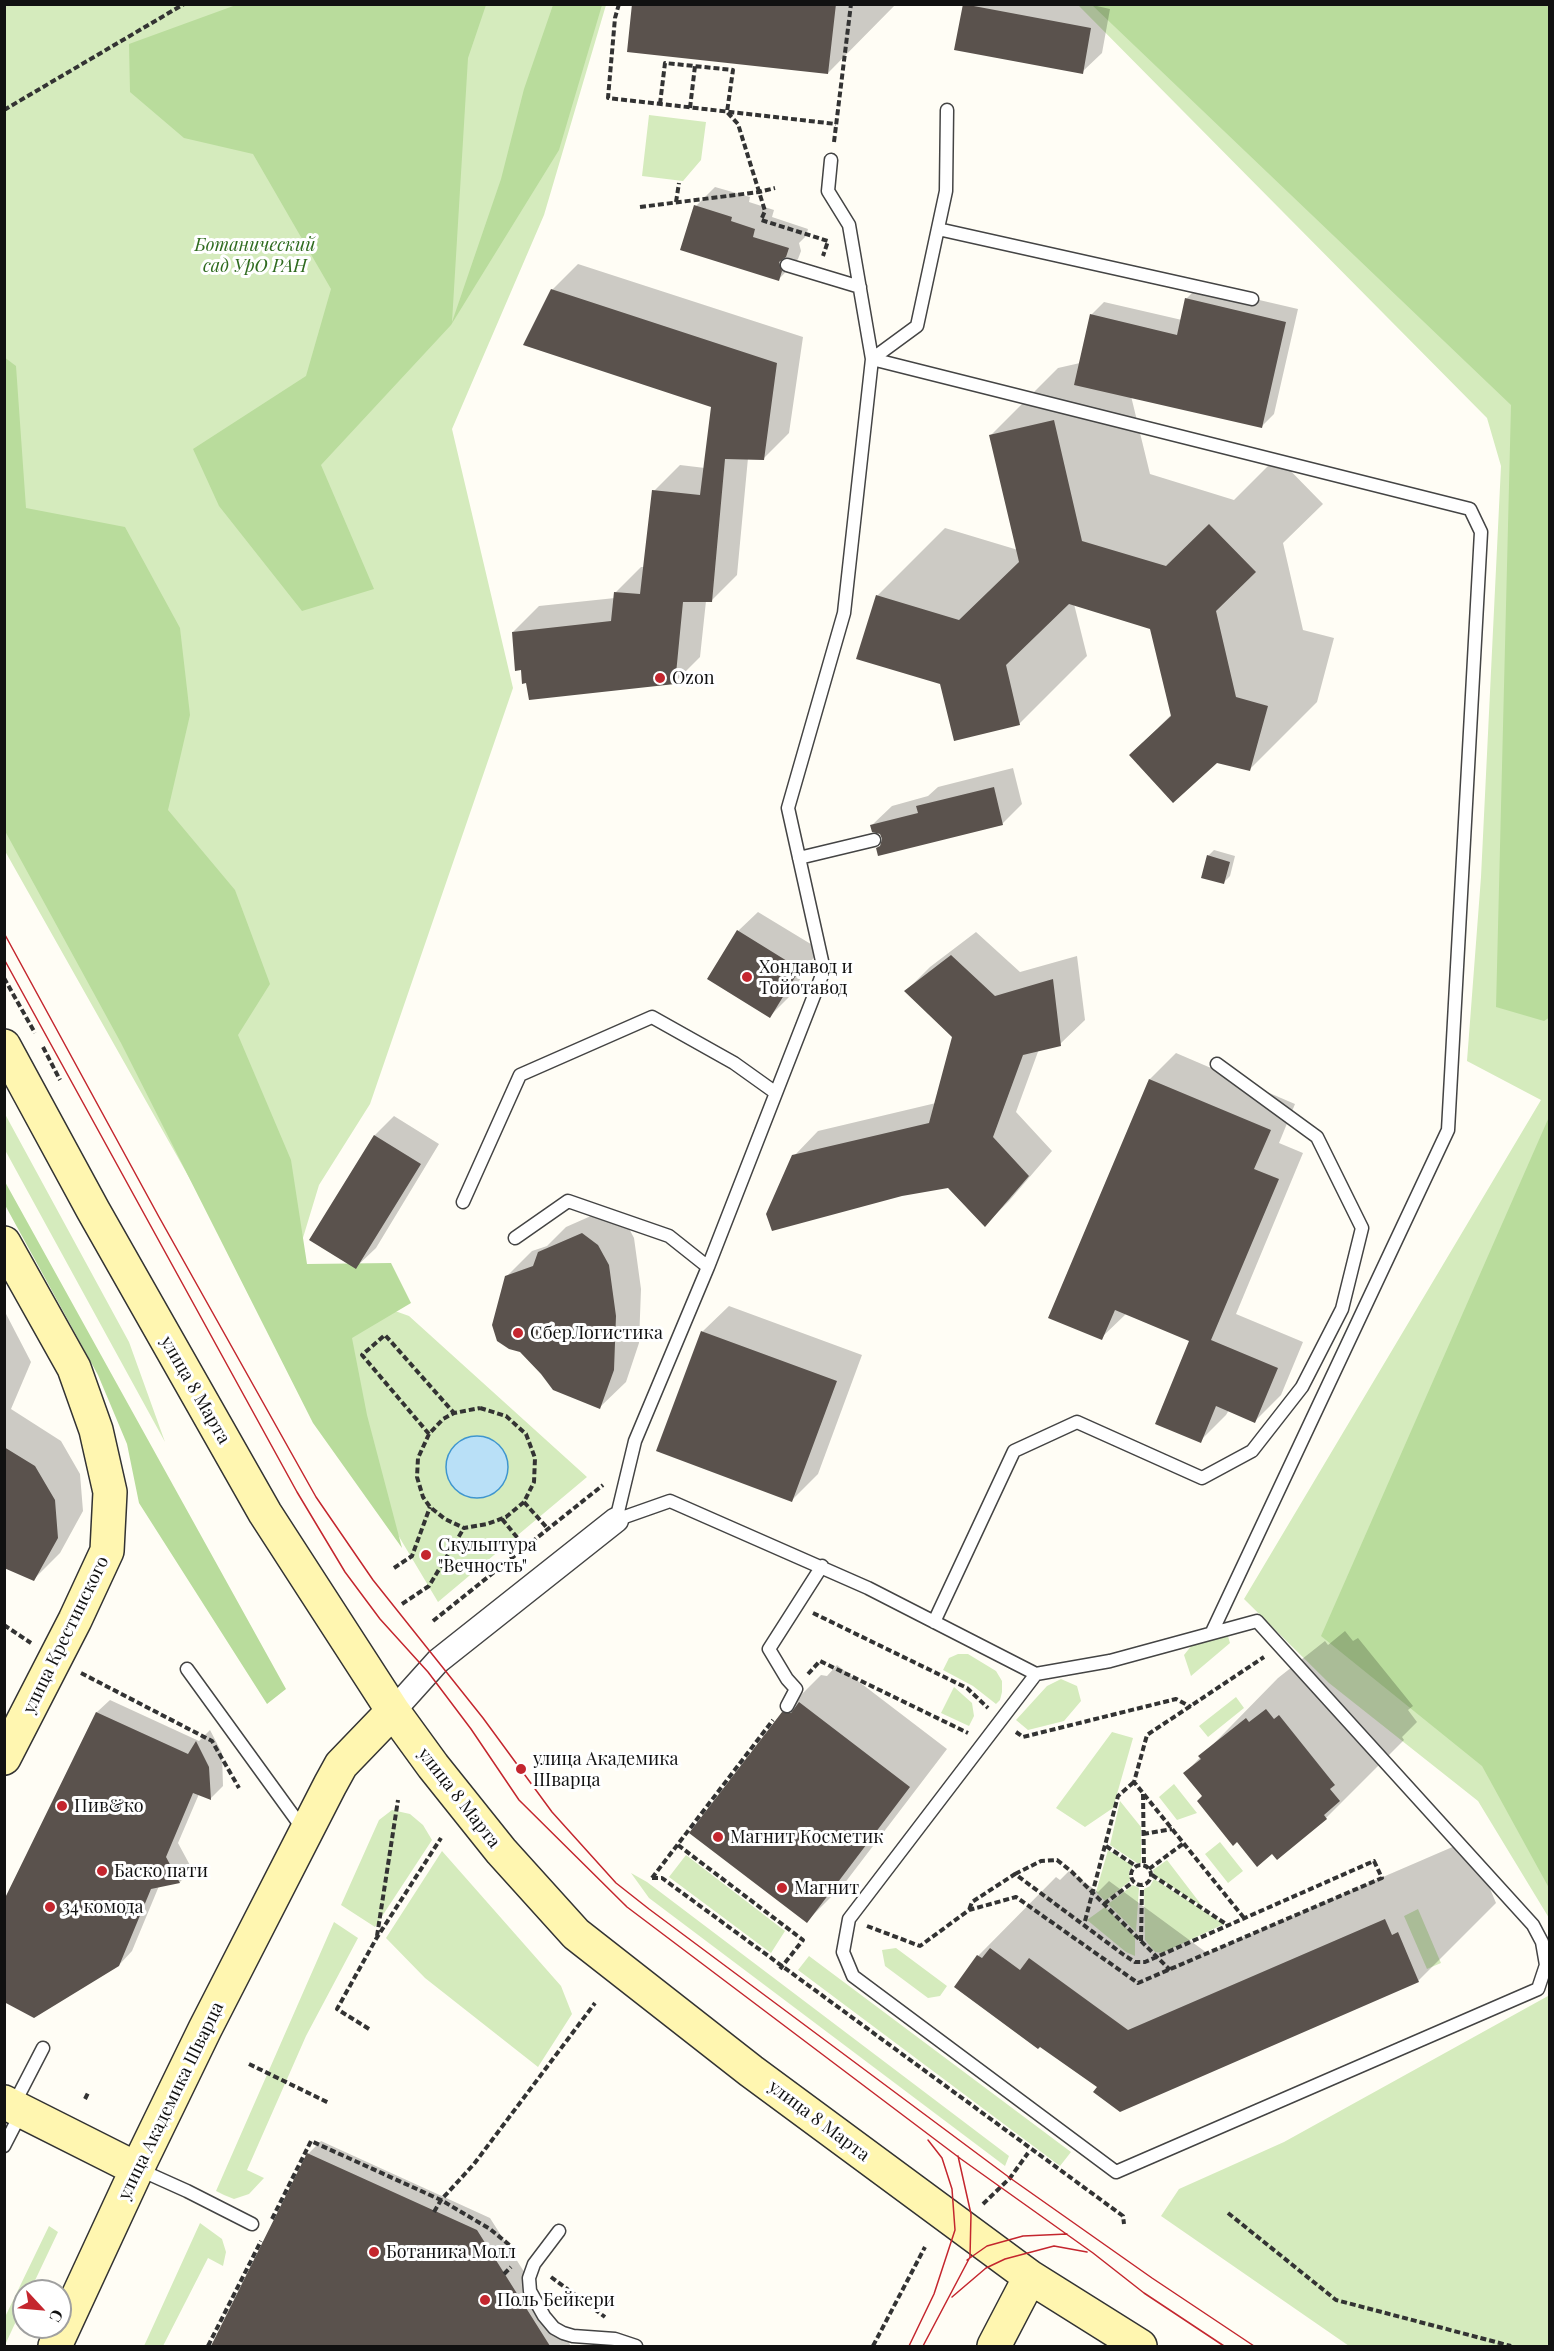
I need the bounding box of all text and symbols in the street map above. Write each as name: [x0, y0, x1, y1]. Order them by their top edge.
park label: Ботанический сад УрО РАН: [194, 234, 316, 276]
place label: Ozon: [672, 667, 715, 689]
marker: Ozon: [653, 671, 667, 685]
place label: Хондавод и Тойотавод: [759, 956, 853, 998]
marker: Хондавод и Тойотавод: [740, 970, 754, 984]
place label: СберЛогистика: [530, 1322, 663, 1344]
marker: СберЛогистика: [511, 1326, 525, 1340]
street label: улица 8 Марта: [155, 1332, 235, 1448]
place label: Скульптура "Вечность": [438, 1534, 537, 1576]
marker: Скульптура "Вечность": [419, 1548, 433, 1562]
street label: улица Крестинского: [18, 1553, 114, 1717]
street label: улица 8 Марта: [413, 1744, 505, 1852]
place label: улица Академика Шварца: [533, 1748, 679, 1790]
marker: улица Академика Шварца: [514, 1762, 528, 1776]
place label: Пив&ко: [74, 1795, 144, 1817]
marker: Пив&ко: [55, 1799, 69, 1813]
place label: Магнит Косметик: [730, 1826, 884, 1848]
marker: Магнит Косметик: [711, 1830, 725, 1844]
place label: Баско пати: [114, 1860, 208, 1882]
marker: Баско пати: [95, 1864, 109, 1878]
place label: Магнит: [794, 1877, 859, 1899]
marker: Магнит: [775, 1881, 789, 1895]
place label: 34 комода: [62, 1896, 143, 1918]
marker: 34 комода: [43, 1900, 57, 1914]
street label: улица Академика Шварца: [114, 1999, 228, 2203]
street label: улица 8 Марта: [764, 2076, 874, 2166]
place label: Ботаника Молл: [386, 2241, 516, 2263]
marker: Ботаника Молл: [367, 2245, 381, 2259]
north arrow: [12, 2279, 72, 2339]
place label: Поль Бейкери: [497, 2289, 615, 2311]
marker: Поль Бейкери: [478, 2293, 492, 2307]
text: С: [45, 2307, 69, 2326]

